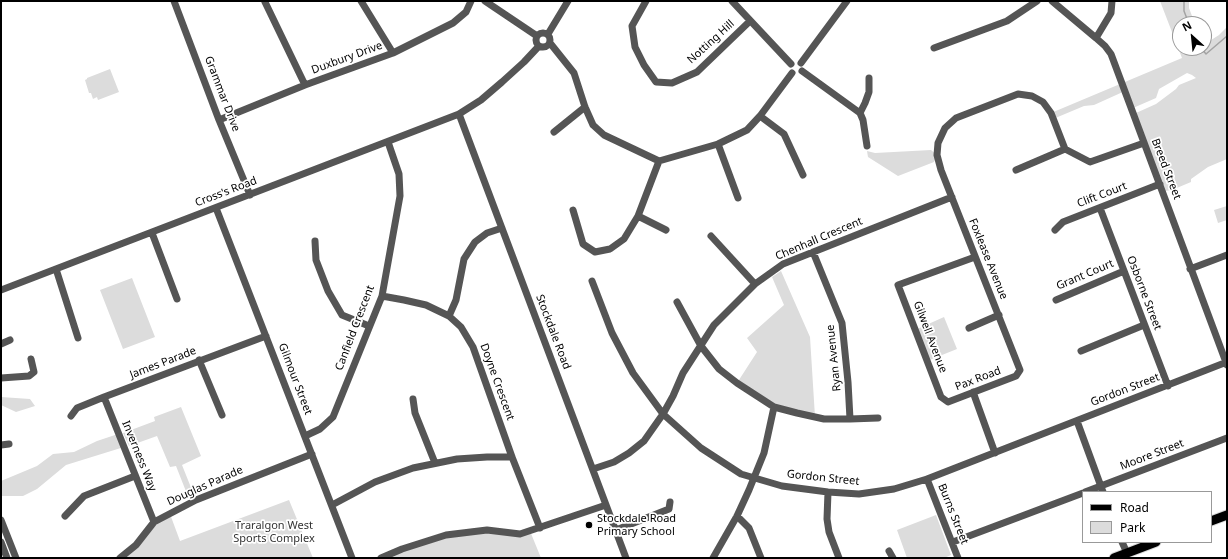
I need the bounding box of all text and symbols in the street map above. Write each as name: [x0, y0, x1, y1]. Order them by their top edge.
north arrow: [1172, 16, 1212, 56]
street label: Notting Hill: [685, 17, 737, 67]
text: N: [1179, 17, 1194, 34]
street label: Duxbury Drive: [310, 39, 384, 77]
street label: Grammar Drive: [202, 54, 242, 134]
street label: Breed Street: [1148, 137, 1184, 201]
street label: Cross's Road: [193, 174, 259, 210]
street label: Clift Court: [1075, 179, 1129, 211]
street label: Chenhall Crescent: [773, 215, 865, 263]
street label: Foxlease Avenue: [966, 217, 1010, 301]
street label: Osborne Street: [1124, 254, 1164, 332]
street label: Grant Court: [1054, 257, 1116, 293]
street label: Canfield Crescent: [333, 284, 377, 372]
street label: Stockdale Road: [533, 293, 573, 371]
street label: Gilwell Avenue: [910, 299, 950, 375]
street label: Ryan Avenue: [824, 324, 844, 392]
street label: Gilmour Street: [275, 341, 315, 417]
street label: Doyne Crescent: [477, 342, 517, 422]
street label: James Parade: [128, 344, 198, 382]
street label: Pax Road: [953, 364, 1003, 394]
street label: Gordon Street: [1089, 371, 1161, 409]
street label: Inverness Way: [119, 419, 159, 493]
street label: Moore Street: [1118, 437, 1186, 473]
street label: Douglas Parade: [165, 463, 245, 509]
street label: Gordon Street: [786, 468, 860, 488]
street label: Burns Street: [935, 482, 971, 546]
legend: [1082, 491, 1212, 543]
text: Road: [1120, 499, 1149, 516]
place label: Stockdale Road Primary School: [597, 512, 676, 538]
park label: Traralgon West Sports Complex: [233, 519, 315, 545]
text: Park: [1120, 519, 1145, 536]
marker: Stockdale Road Primary School: [584, 520, 594, 530]

